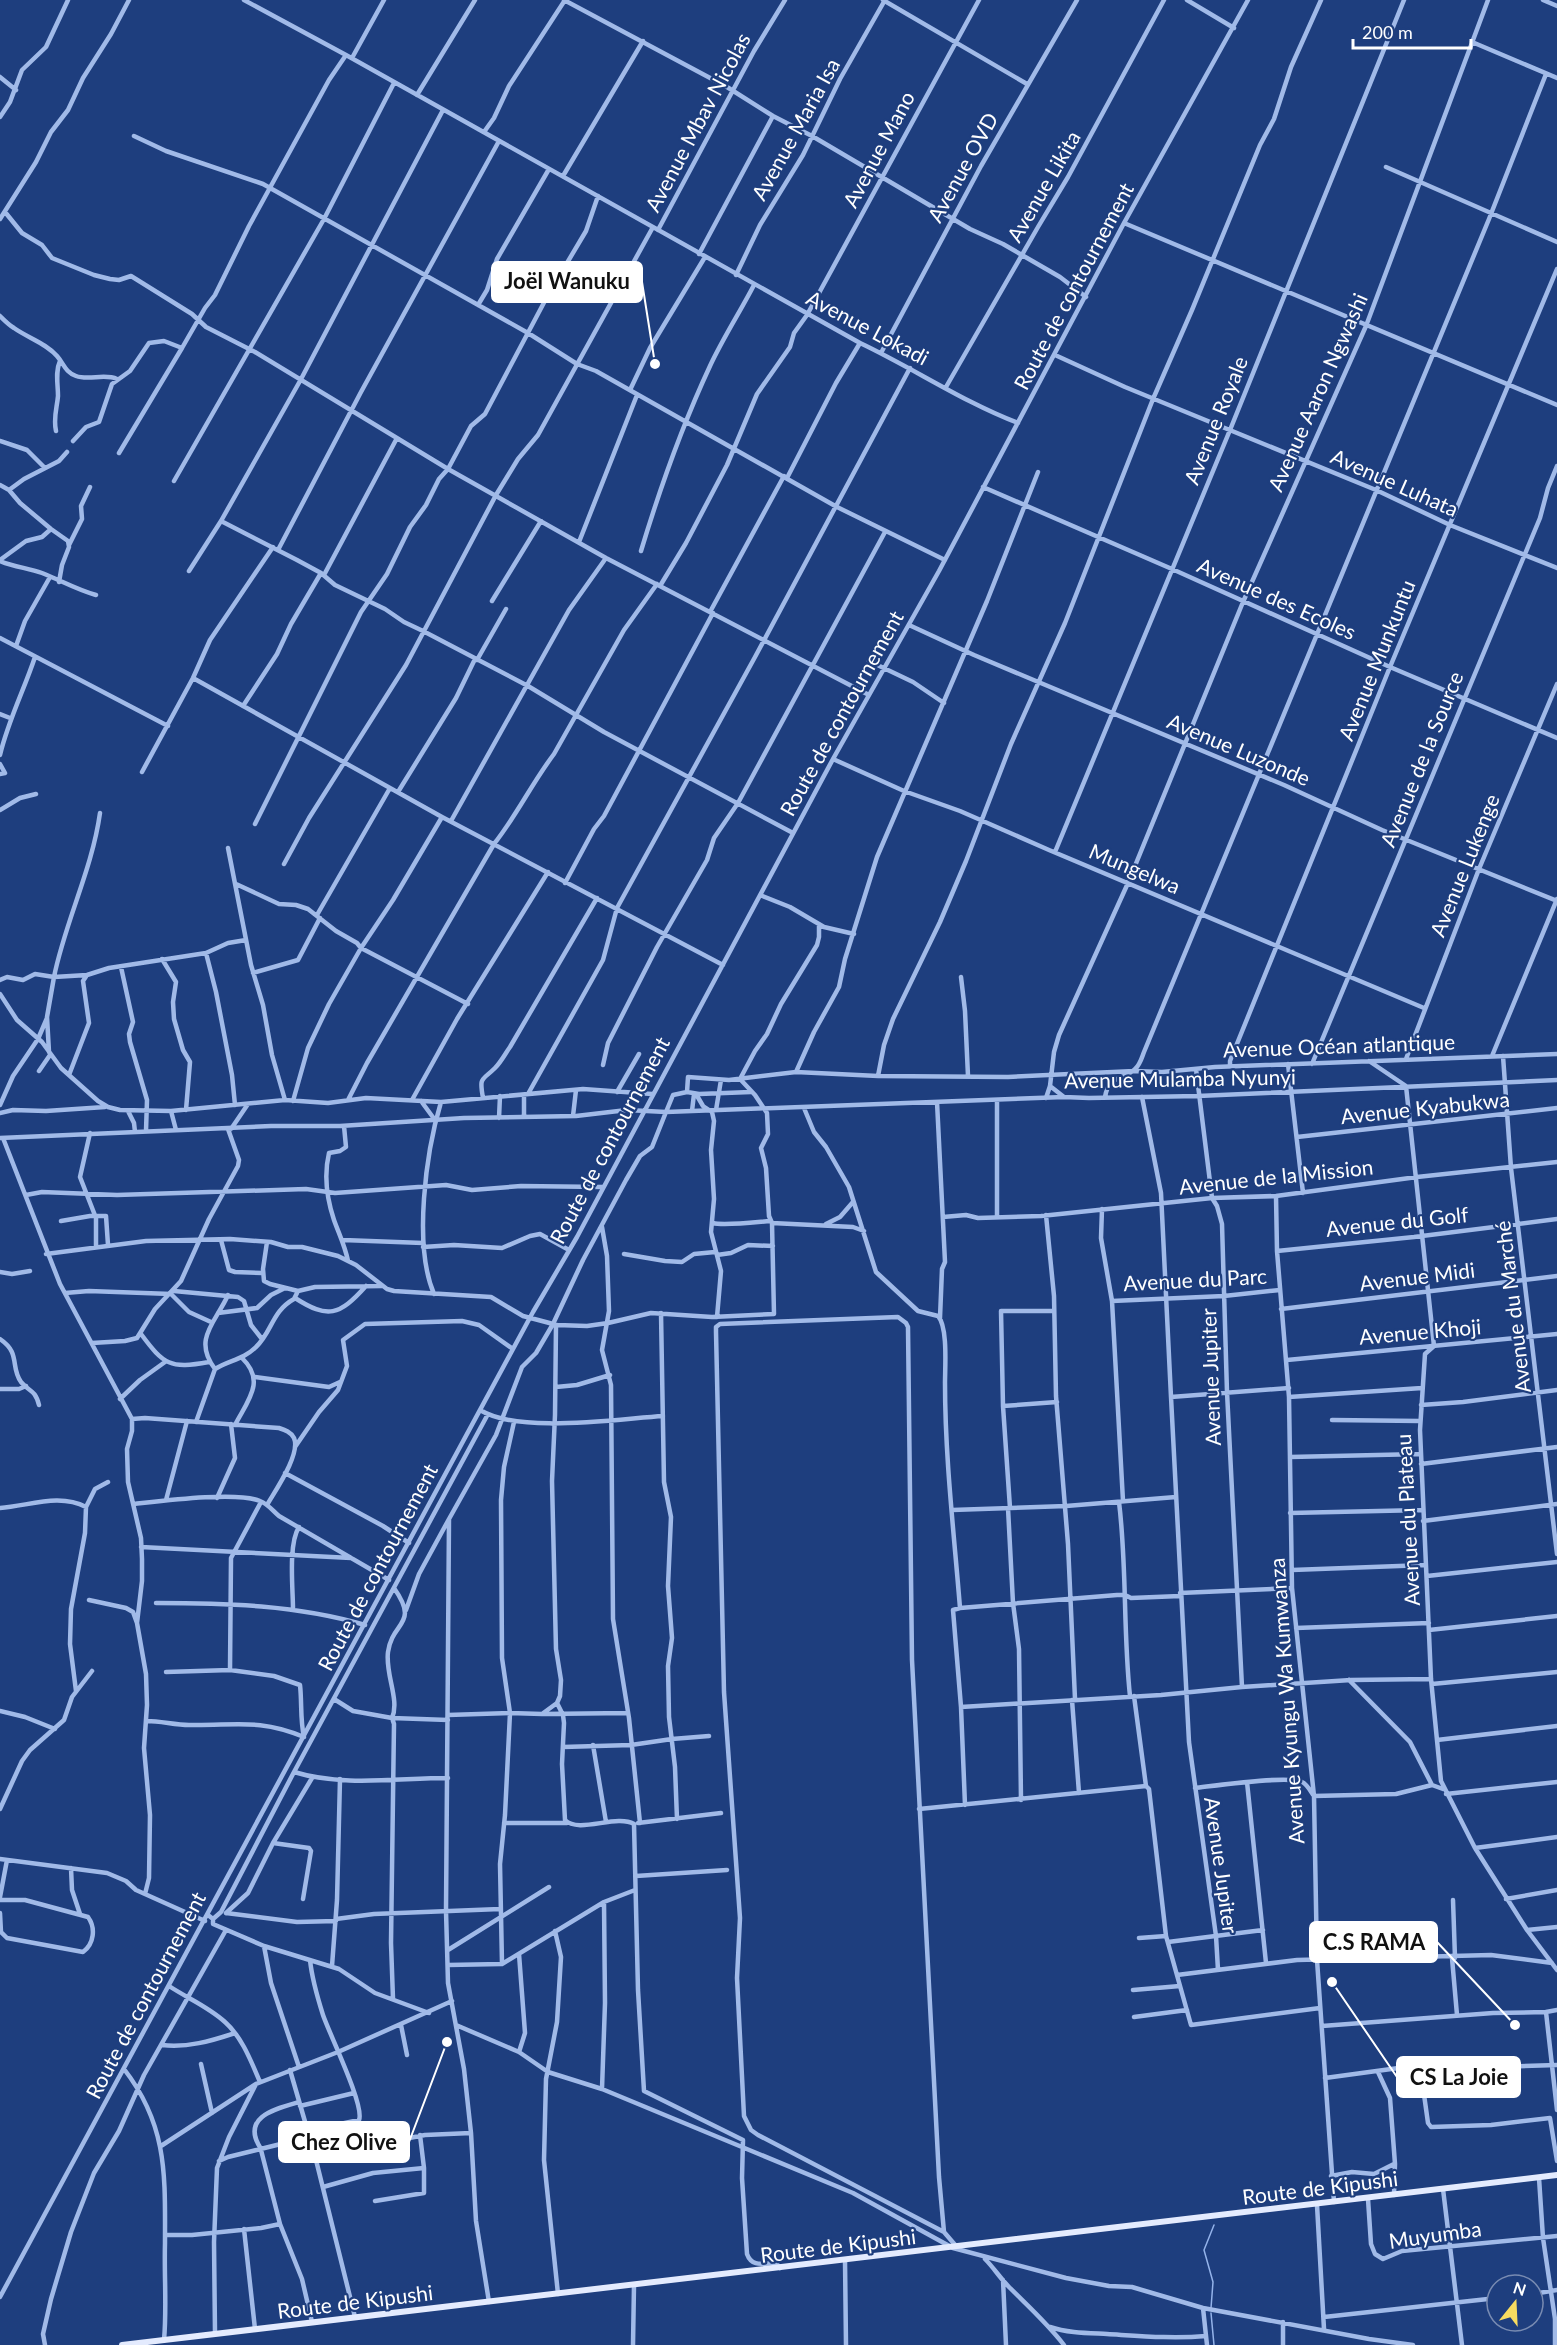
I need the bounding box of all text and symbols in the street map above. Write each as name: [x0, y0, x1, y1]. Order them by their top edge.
scale bar: [1353, 12, 1472, 50]
text: 200 m: [1362, 21, 1413, 43]
street label: Avenue Mbav Nicolas: [639, 28, 755, 216]
street label: Avenue Maria Isa: [746, 54, 844, 204]
street label: Avenue Mano: [837, 86, 919, 211]
street label: Avenue OVD: [922, 108, 1002, 226]
street label: Avenue Likita: [1001, 126, 1085, 246]
street label: Route de contournement: [1008, 178, 1138, 394]
callout: Joël Wanuku: [492, 262, 642, 302]
text: Joël Wanuku: [504, 267, 630, 294]
street label: Avenue Lokadi: [803, 284, 933, 370]
street label: Avenue Aaron Ngwashi: [1262, 289, 1372, 495]
street label: Avenue Royale: [1178, 352, 1252, 488]
street label: Avenue Luhata: [1327, 443, 1463, 521]
street label: Avenue des Ecoles: [1194, 552, 1360, 644]
street label: Avenue Munkuntu: [1332, 576, 1420, 744]
street label: Route de contournement: [774, 606, 908, 820]
street label: Avenue de la Source: [1374, 668, 1468, 850]
street label: Avenue Luzonde: [1164, 708, 1314, 790]
street label: Avenue Lukenge: [1424, 790, 1504, 940]
street label: Mungelwa: [1086, 838, 1184, 898]
street label: Avenue Océan atlantique: [1222, 1028, 1456, 1062]
street label: Route de contournement: [544, 1032, 674, 1248]
street label: Avenue Mulamba Nyunyi: [1064, 1063, 1296, 1093]
street label: Avenue Kyabukwa: [1339, 1086, 1511, 1128]
street label: Avenue de la Mission: [1178, 1153, 1374, 1199]
street label: Avenue du Golf: [1324, 1201, 1470, 1241]
street label: Avenue du Marché: [1489, 1219, 1535, 1395]
street label: Avenue Midi: [1358, 1257, 1476, 1295]
street label: Avenue du Parc: [1123, 1263, 1267, 1295]
street label: Avenue Jupiter: [1195, 1307, 1225, 1446]
street label: Avenue Khoji: [1358, 1313, 1482, 1349]
street label: Avenue du Plateau: [1390, 1433, 1424, 1607]
street label: Route de contournement: [312, 1459, 442, 1675]
street label: Avenue Kyungu Wa Kumwanza: [1264, 1557, 1308, 1845]
street label: Avenue Jupiter: [1200, 1795, 1244, 1935]
street label: Route de contournement: [80, 1887, 210, 2103]
callout: C.S RAMA: [1310, 1922, 1437, 1962]
text: C.S RAMA: [1323, 1928, 1426, 1955]
callout: CS La Joie: [1397, 2057, 1520, 2097]
text: CS La Joie: [1410, 2063, 1508, 2090]
callout: Chez Olive: [279, 2122, 409, 2162]
text: Chez Olive: [291, 2128, 397, 2155]
street label: Route de Kipushi: [1241, 2165, 1399, 2209]
street label: Muyumba: [1387, 2215, 1483, 2253]
street label: Route de Kipushi: [759, 2223, 917, 2267]
north arrow: [1485, 2273, 1545, 2333]
text: N: [1511, 2277, 1529, 2299]
street label: Route de Kipushi: [276, 2279, 434, 2323]

